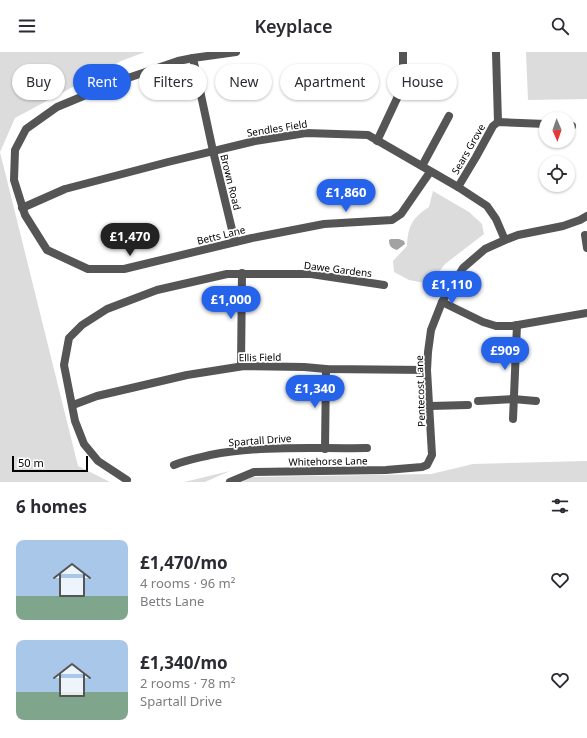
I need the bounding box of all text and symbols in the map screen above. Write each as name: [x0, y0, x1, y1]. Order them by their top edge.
text: Keyplace: [254, 14, 333, 38]
icon: menu: [16, 15, 38, 37]
icon: search: [549, 15, 571, 37]
chip: Buy: [12, 64, 65, 100]
chip: Rent: [73, 64, 131, 100]
chip: Filters: [139, 64, 207, 100]
chip: New: [215, 64, 272, 100]
chip: Apartment: [280, 64, 379, 100]
chip: House: [387, 64, 457, 100]
north arrow: [539, 112, 575, 148]
map controls: [539, 112, 575, 192]
street label: Sendles Field: [246, 116, 308, 140]
street label: Sears Grove: [448, 121, 488, 177]
street label: Brown Road: [217, 153, 245, 211]
button: locate: [539, 156, 575, 192]
pin: £1,860: [313, 179, 379, 213]
text: £1,860: [326, 183, 366, 201]
street label: Betts Lane: [195, 222, 247, 248]
pin: £1,470: [97, 223, 163, 257]
text: £1,470: [110, 227, 150, 245]
street label: Dawe Gardens: [303, 258, 373, 280]
pin: £1,110: [419, 271, 485, 305]
text: £1,110: [432, 275, 472, 293]
pin: £1,000: [198, 286, 264, 320]
text: £1,000: [211, 290, 251, 308]
pin: £909: [481, 337, 529, 371]
text: £909: [490, 341, 520, 359]
street label: Ellis Field: [238, 350, 282, 364]
street label: Pentecost Lane: [412, 355, 428, 427]
pin: £1,340: [282, 375, 348, 409]
text: £1,340: [295, 379, 335, 397]
street label: Spartall Drive: [228, 431, 292, 449]
street label: Whitehorse Lane: [288, 453, 368, 469]
scale bar: [12, 454, 88, 473]
text: 50 m: [18, 455, 44, 470]
text: 6 homes: [16, 495, 87, 518]
icon: filters: [549, 495, 571, 517]
text: £1,470/mo: [140, 551, 228, 574]
icon: home: [48, 556, 96, 604]
icon: heart: [549, 569, 571, 591]
text: 4 rooms · 96 m²: [140, 574, 235, 592]
text: Betts Lane: [140, 592, 204, 610]
text: £1,340/mo: [140, 651, 228, 674]
icon: home: [48, 656, 96, 704]
icon: heart: [549, 669, 571, 691]
text: 2 rooms · 78 m²: [140, 674, 235, 692]
text: Spartall Drive: [140, 692, 222, 710]

